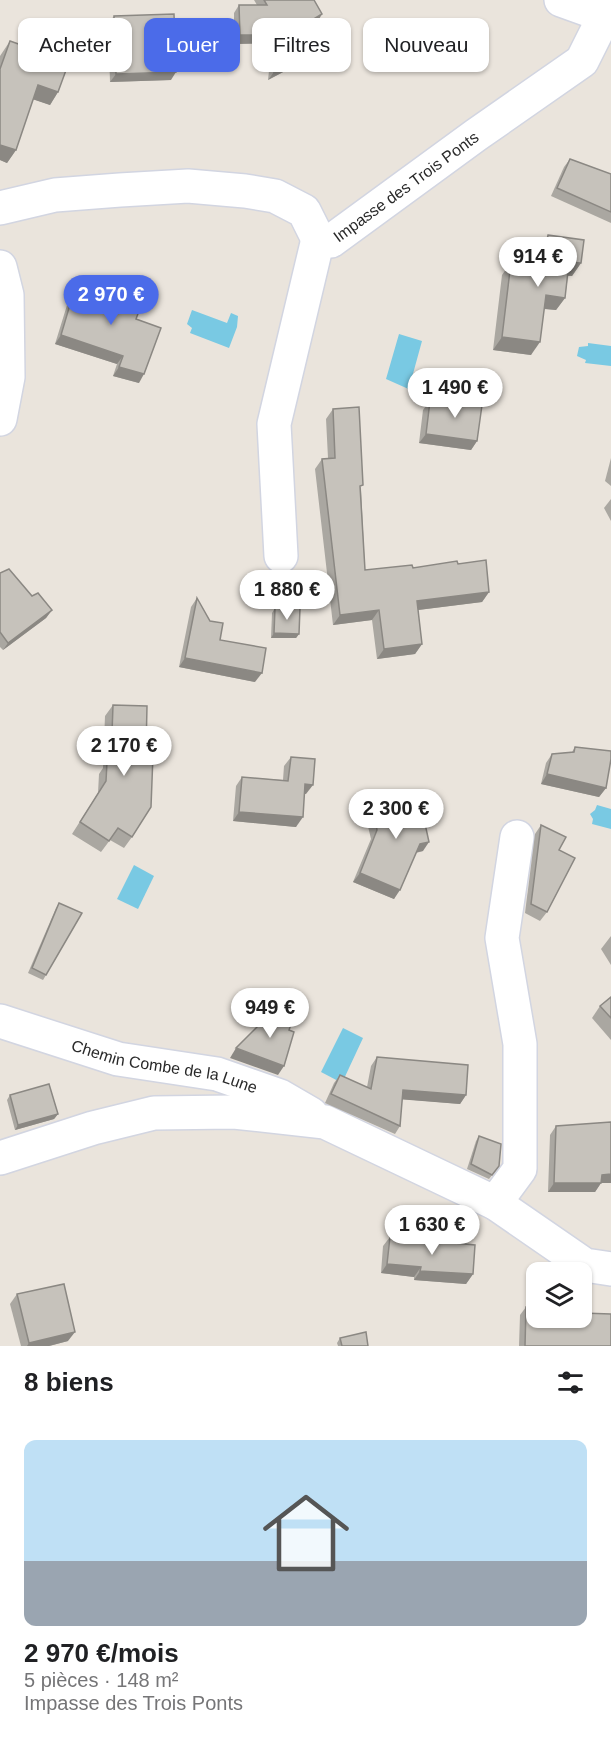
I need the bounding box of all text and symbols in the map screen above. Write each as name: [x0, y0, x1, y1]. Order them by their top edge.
chip: Acheter: [18, 18, 132, 72]
chip: Louer: [144, 18, 240, 72]
chip: Filtres: [252, 18, 351, 72]
chip: Nouveau: [363, 18, 489, 72]
street label: Impasse des Trois Ponts: [330, 128, 481, 245]
pin: 914 €: [496, 237, 580, 288]
text: 914 €: [513, 245, 563, 267]
pin: 2 970 €: [56, 275, 166, 326]
text: 2 970 €: [78, 283, 144, 305]
pin: 1 490 €: [400, 368, 510, 419]
text: 1 490 €: [422, 376, 488, 398]
pin: 1 880 €: [232, 570, 342, 621]
text: 1 880 €: [254, 578, 320, 600]
pin: 2 170 €: [69, 726, 179, 777]
text: 2 170 €: [91, 734, 157, 756]
pin: 2 300 €: [341, 789, 451, 840]
text: 2 300 €: [363, 797, 429, 819]
pin: 949 €: [228, 988, 312, 1039]
text: 949 €: [245, 996, 295, 1018]
street label: Chemin Combe de la Lune: [69, 1036, 260, 1096]
pin: 1 630 €: [377, 1205, 487, 1256]
text: 1 630 €: [399, 1213, 465, 1235]
map controls: [526, 1262, 592, 1328]
button: layers: [526, 1262, 592, 1328]
icon: filters: [554, 1366, 587, 1399]
text: 8 biens: [24, 1367, 114, 1397]
icon: home: [252, 1479, 360, 1587]
text: 2 970 €/mois: [24, 1638, 179, 1668]
text: 5 pièces · 148 m²: [24, 1669, 179, 1691]
text: Impasse des Trois Ponts: [24, 1692, 243, 1714]

